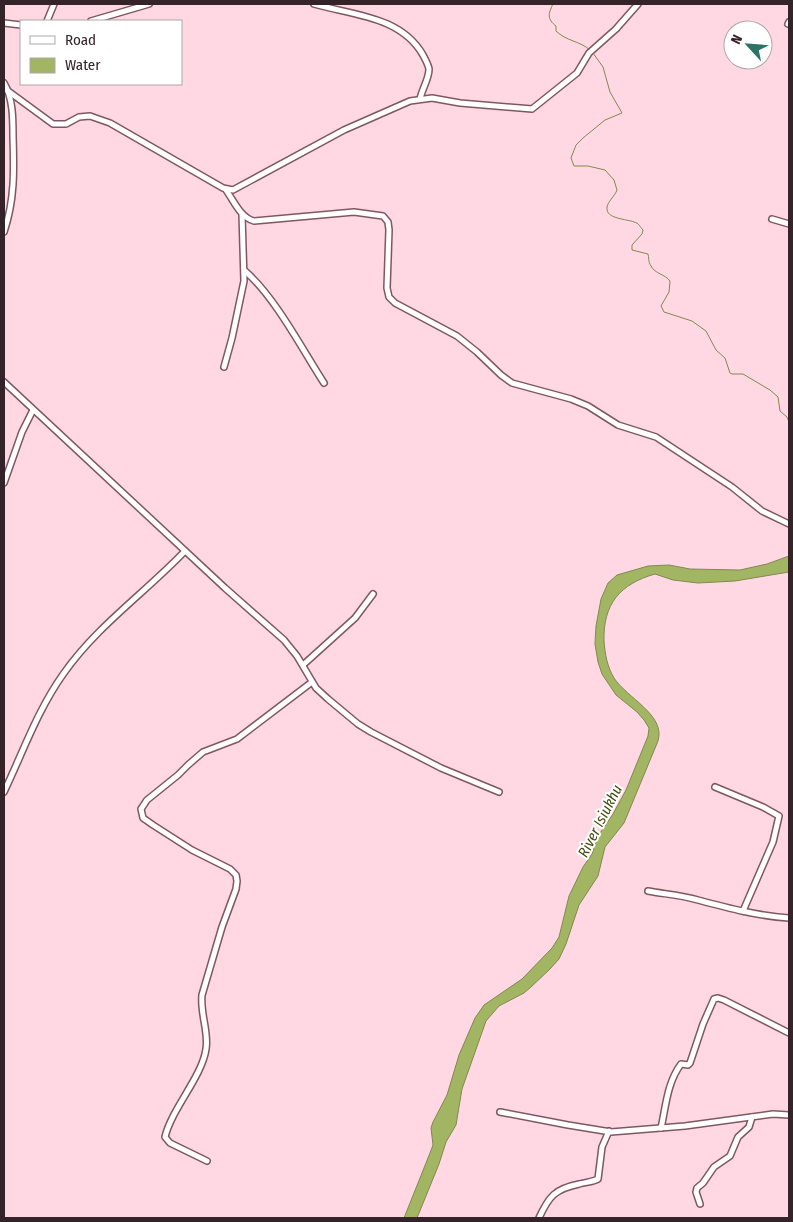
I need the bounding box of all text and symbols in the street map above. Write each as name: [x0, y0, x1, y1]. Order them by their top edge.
legend: [20, 20, 182, 85]
north arrow: [723, 20, 773, 70]
text: Road: [65, 31, 96, 49]
text: N: [727, 32, 746, 47]
text: Water: [65, 56, 101, 74]
water label: River Isiukhu: [574, 781, 626, 860]

